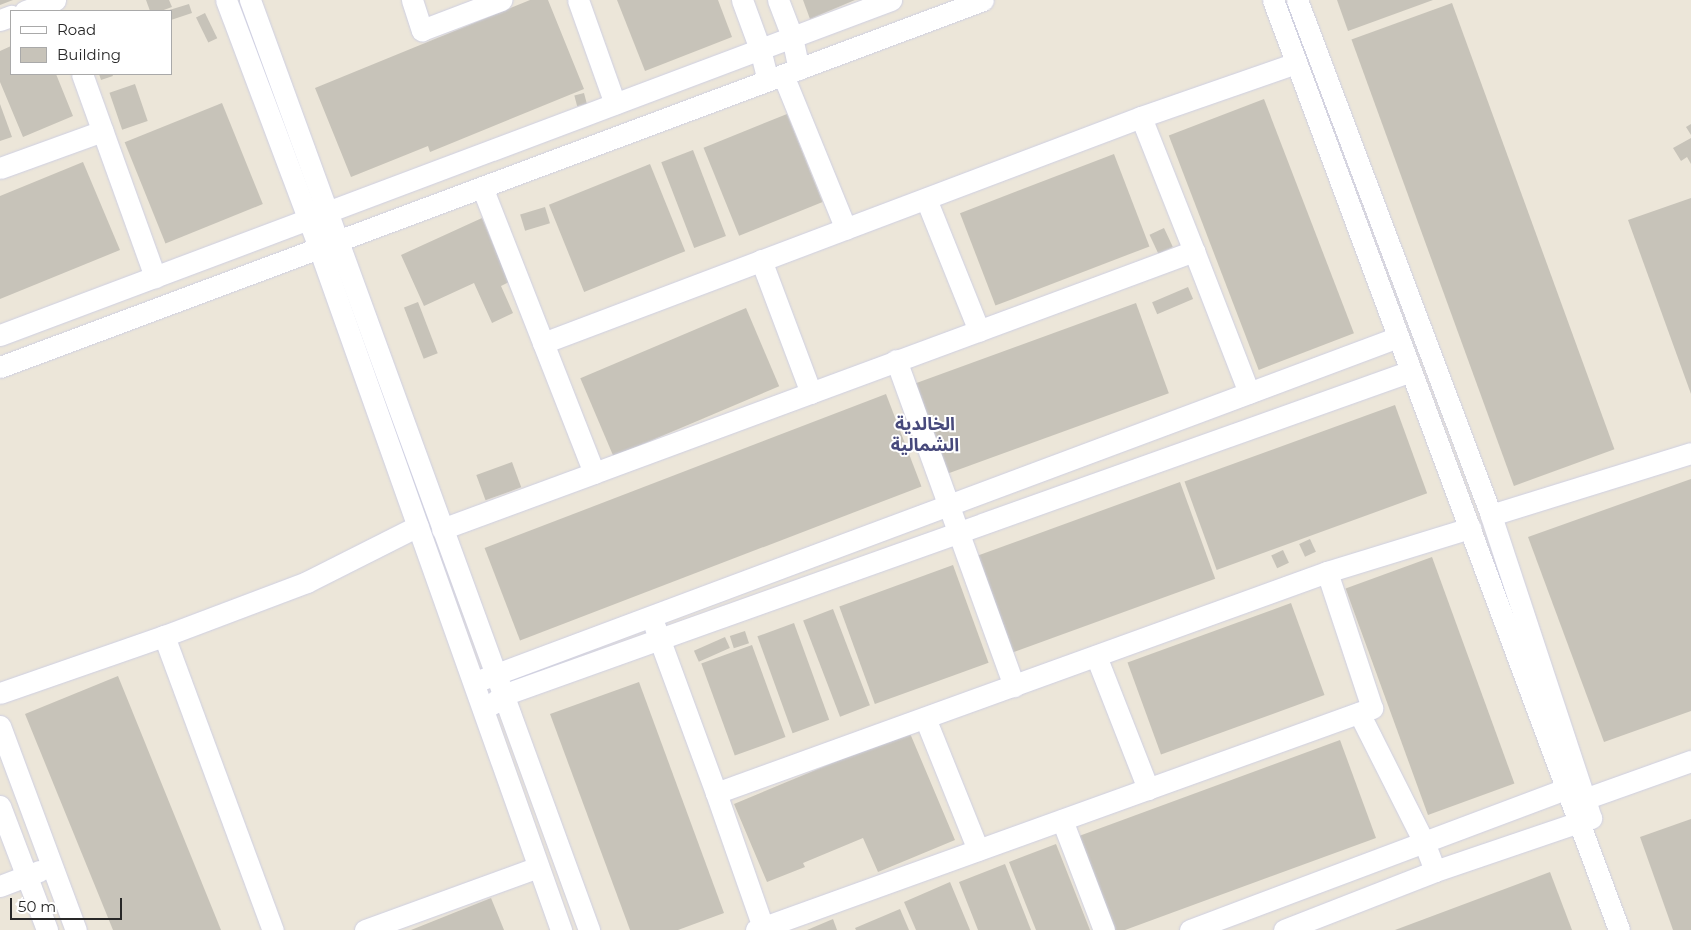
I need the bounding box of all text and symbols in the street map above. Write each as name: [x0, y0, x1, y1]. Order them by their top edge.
legend: [10, 10, 172, 75]
text: Road: [57, 20, 96, 39]
text: Building: [57, 45, 121, 64]
district label: الخالدية الشمالية: [891, 414, 959, 456]
scale bar: [12, 888, 125, 920]
text: 50 m: [18, 897, 56, 916]

